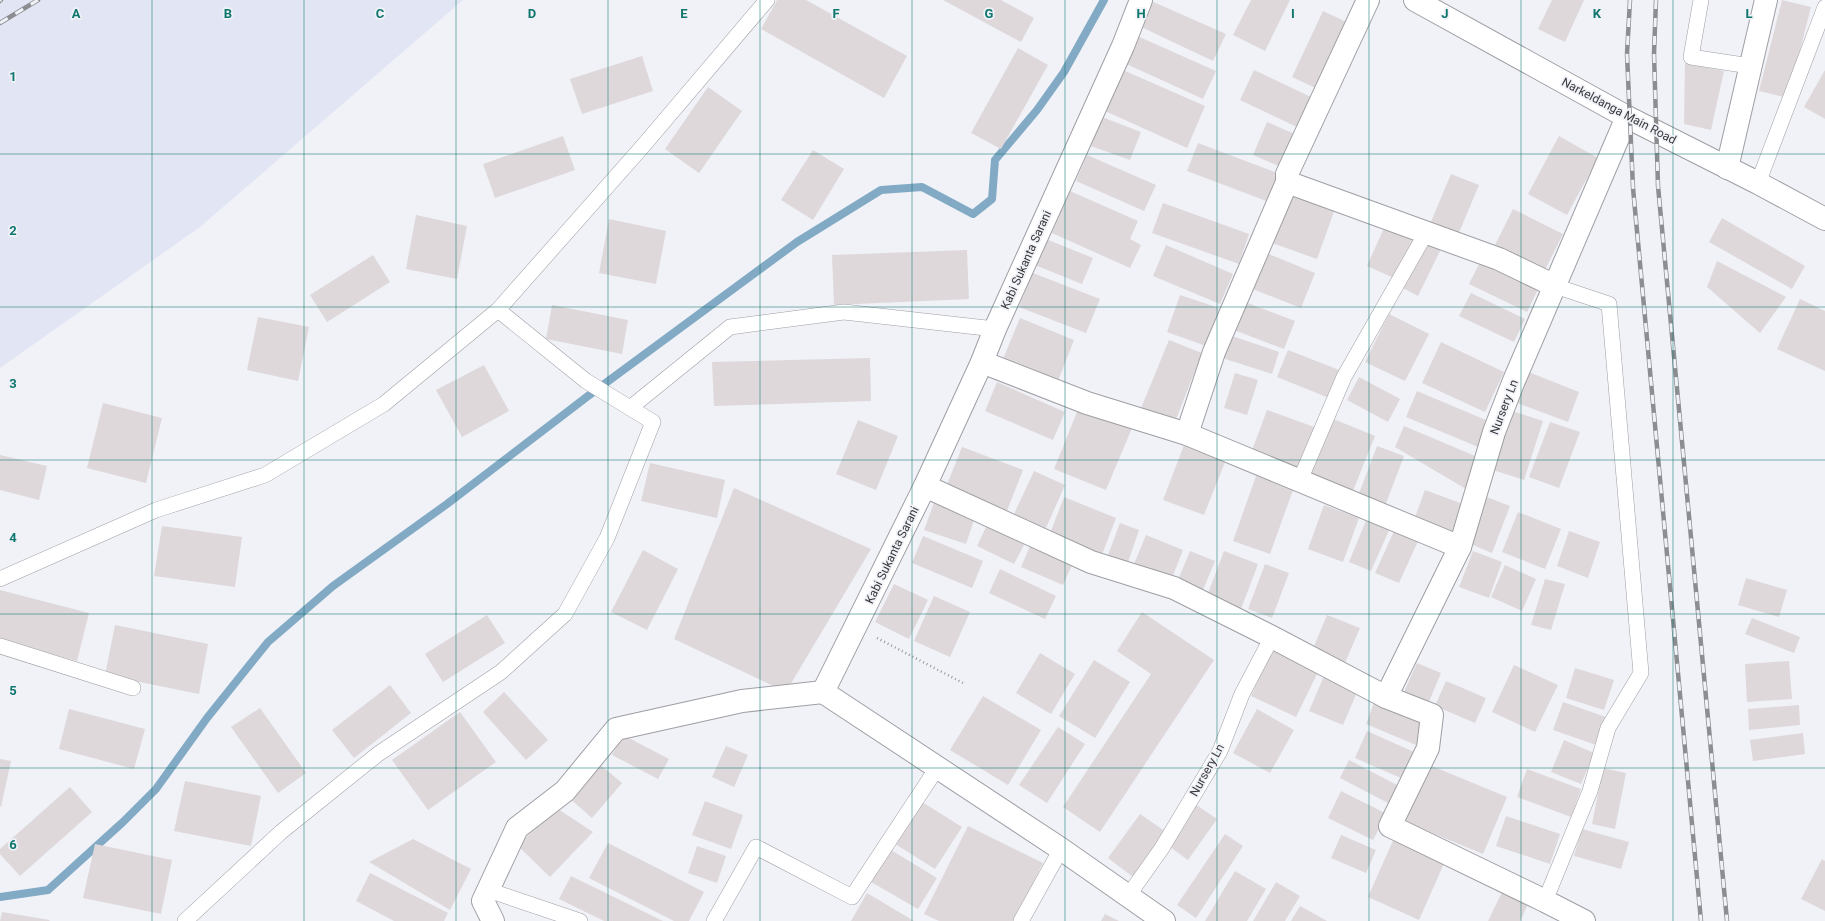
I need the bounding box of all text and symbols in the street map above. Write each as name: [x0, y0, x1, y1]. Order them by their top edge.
text: A: [72, 6, 81, 21]
text: B: [224, 6, 232, 21]
text: C: [376, 6, 385, 21]
text: D: [528, 6, 536, 21]
text: E: [680, 6, 688, 21]
text: F: [832, 6, 840, 21]
text: G: [985, 6, 994, 21]
text: H: [1136, 6, 1146, 21]
text: I: [1291, 6, 1295, 21]
text: J: [1441, 6, 1449, 21]
text: K: [1593, 6, 1602, 21]
text: L: [1745, 6, 1753, 21]
text: 1: [9, 69, 17, 84]
street label: Narkeldanga Main Road: [1559, 75, 1679, 147]
street label: Kabi Sukanta Sarani: [998, 208, 1054, 312]
text: 2: [9, 223, 17, 238]
text: 3: [9, 376, 17, 391]
street label: Nursery Ln: [1487, 378, 1521, 436]
street label: Kabi Sukanta Sarani: [862, 504, 922, 606]
text: 4: [9, 530, 17, 545]
text: 5: [9, 683, 17, 698]
street label: Nursery Ln: [1187, 741, 1227, 799]
text: 6: [9, 837, 17, 852]

